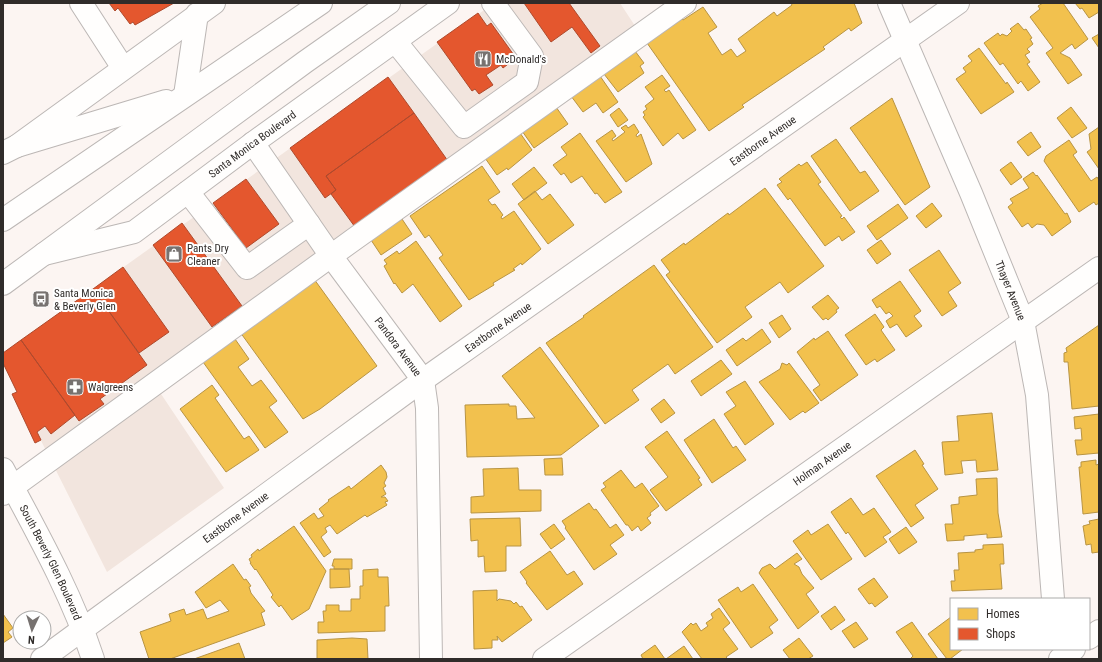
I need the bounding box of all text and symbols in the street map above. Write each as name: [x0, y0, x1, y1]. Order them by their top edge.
restaurant icon: McDonald's: [473, 49, 493, 69]
place label: McDonald's: [496, 53, 546, 66]
street label: Santa Monica Boulevard: [206, 108, 299, 181]
street label: Eastborne Avenue: [727, 113, 799, 169]
place label: Pants Dry Cleaner: [187, 242, 229, 268]
shop icon: Pants Dry Cleaner: [164, 244, 184, 264]
street label: Thayer Avenue: [992, 259, 1028, 322]
place label: Santa Monica & Beverly Glen: [54, 287, 116, 313]
bus stop icon: Santa Monica & Beverly Glen: [31, 289, 51, 309]
street label: Eastborne Avenue: [463, 300, 534, 355]
street label: Pandora Avenue: [372, 315, 424, 379]
pharmacy icon: Walgreens: [65, 377, 85, 397]
place label: Walgreens: [88, 381, 133, 394]
street label: Holman Avenue: [791, 439, 854, 488]
street label: Eastborne Avenue: [201, 489, 271, 546]
street label: South Beverly Glen Boulevard: [17, 503, 84, 622]
legend: [950, 598, 1090, 650]
text: Homes: [986, 607, 1020, 621]
north arrow: [12, 610, 52, 650]
text: Shops: [986, 627, 1015, 641]
text: N: [27, 633, 35, 646]

